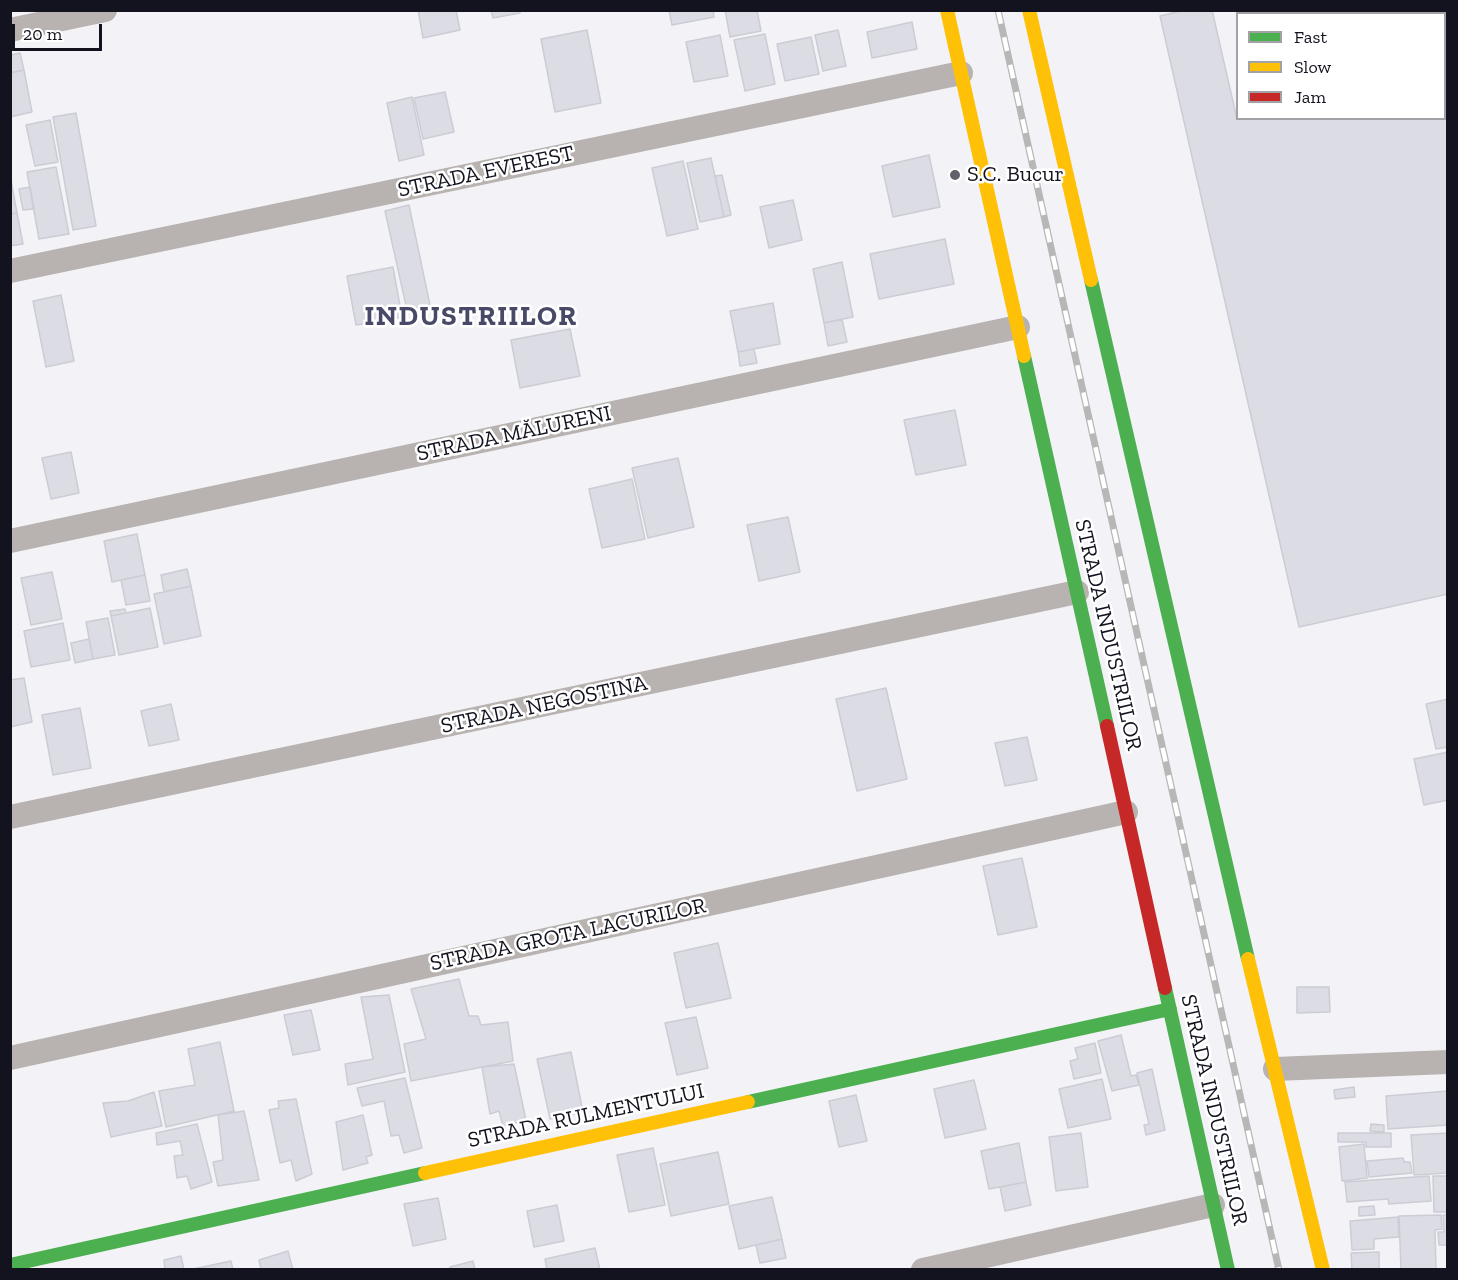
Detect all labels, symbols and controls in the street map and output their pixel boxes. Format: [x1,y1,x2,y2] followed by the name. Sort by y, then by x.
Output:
[15,12,105,50] scale bar
[1236,12,1446,120] legend
[23,23,62,45] text: 20 m
[1294,26,1327,48] text: Fast
[1294,56,1331,78] text: Slow
[1294,86,1326,108] text: Jam
[396,140,576,204] street label: STRADA EVEREST
[967,162,1064,188] place label: S.C. Bucur
[948,168,962,182] marker: S.C. Bucur
[364,300,578,334] district label: INDUSTRIILOR
[414,400,614,468] street label: STRADA MĂLURENI
[1069,517,1147,753] street label: STRADA INDUSTRIILOR
[438,670,650,740] street label: STRADA NEGOSTINA
[428,893,708,977] street label: STRADA GROTA LACURILOR
[1175,992,1253,1228] street label: STRADA INDUSTRIILOR
[465,1078,707,1154] street label: STRADA RULMENTULUI

